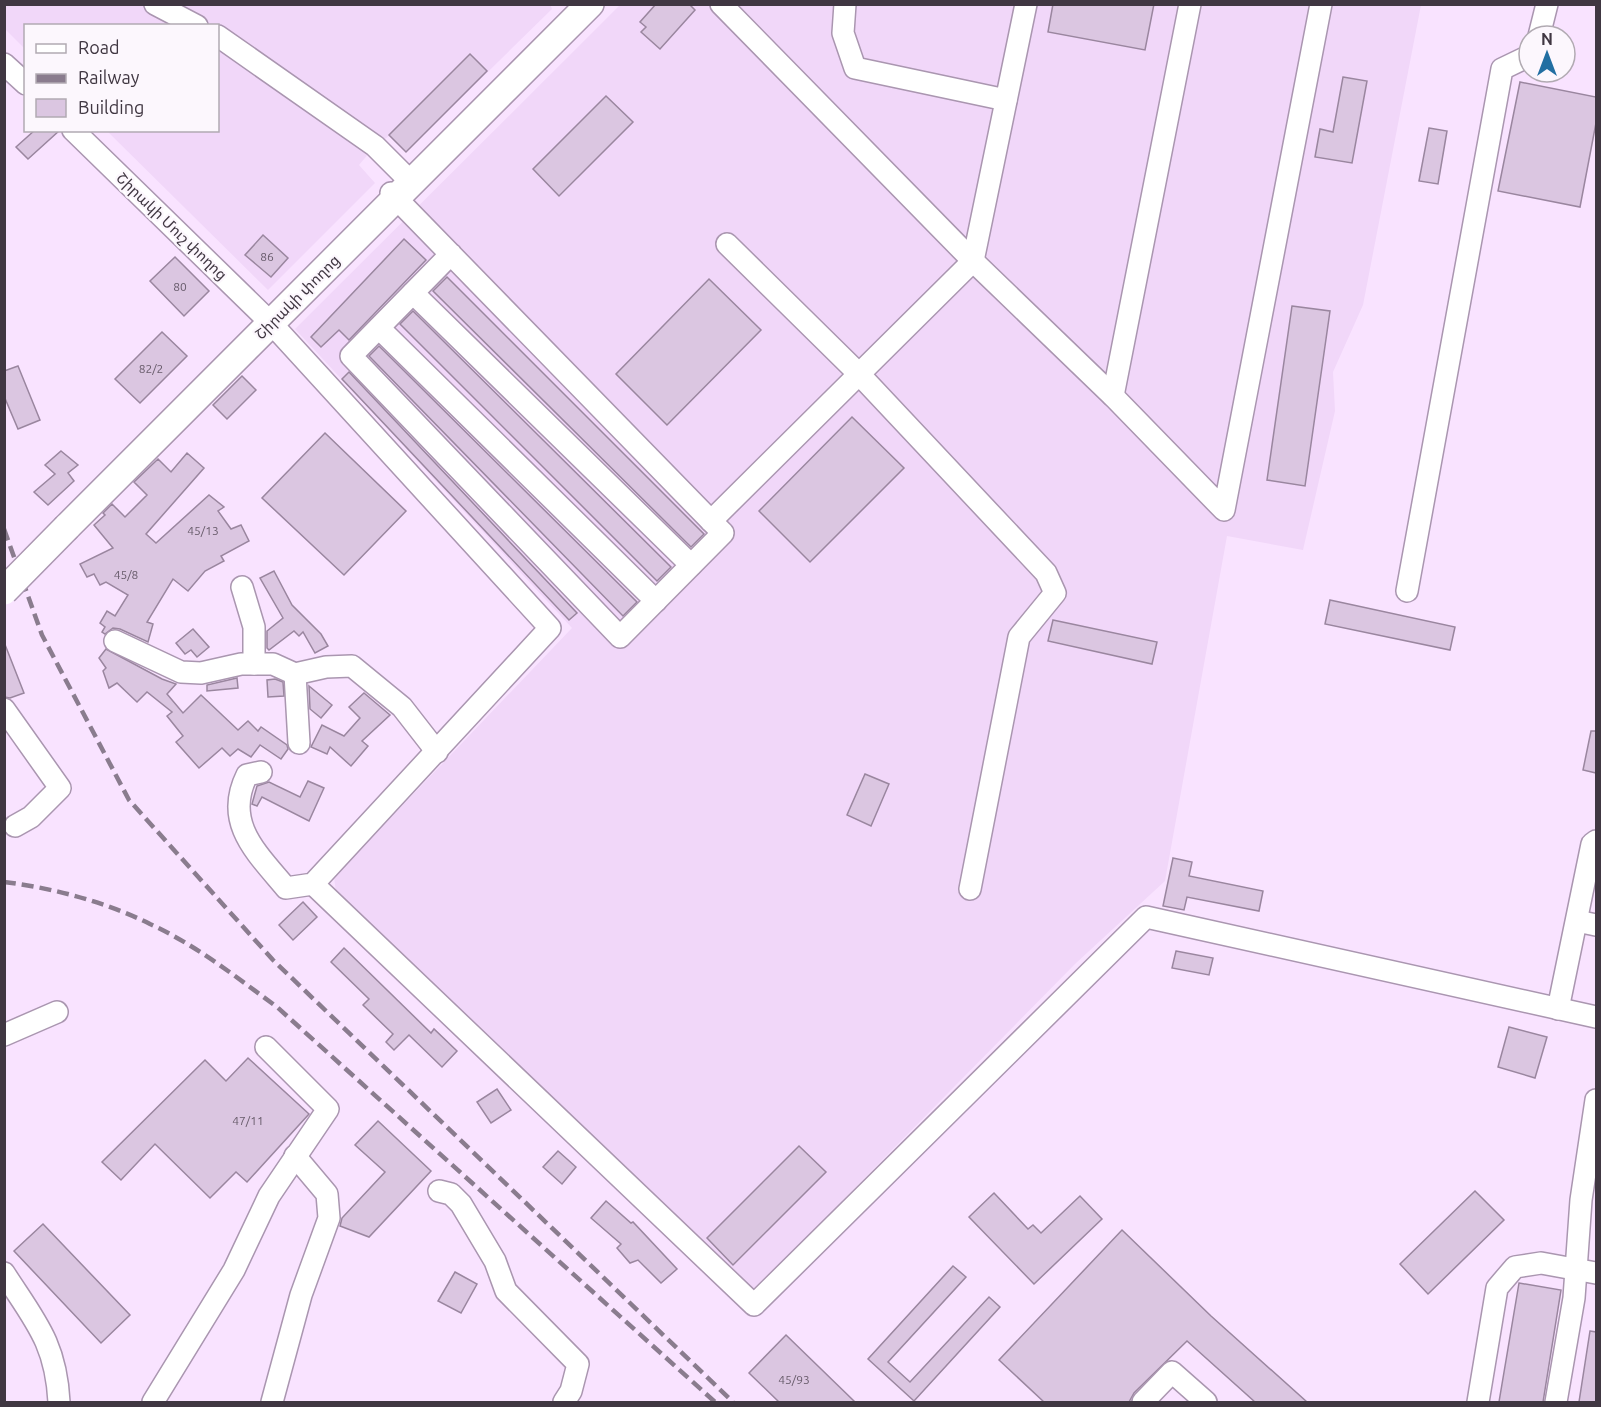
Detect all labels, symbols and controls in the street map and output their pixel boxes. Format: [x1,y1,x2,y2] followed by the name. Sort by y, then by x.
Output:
[24,24,219,132] legend
[1517,24,1577,84] north arrow
[1541,30,1553,48] text: N
[78,37,120,57] text: Road
[78,67,140,87] text: Railway
[78,97,144,117] text: Building
[113,169,231,284] street label: Շիրակի Մուշ փողոց
[260,250,274,263] house number: 86
[251,251,343,343] street label: Շիրակի փողոց
[173,280,187,293] house number: 80
[139,362,163,375] house number: 82/2
[187,524,219,537] house number: 45/13
[114,568,139,581] house number: 45/8
[232,1114,264,1127] house number: 47/11
[778,1373,810,1386] house number: 45/93

